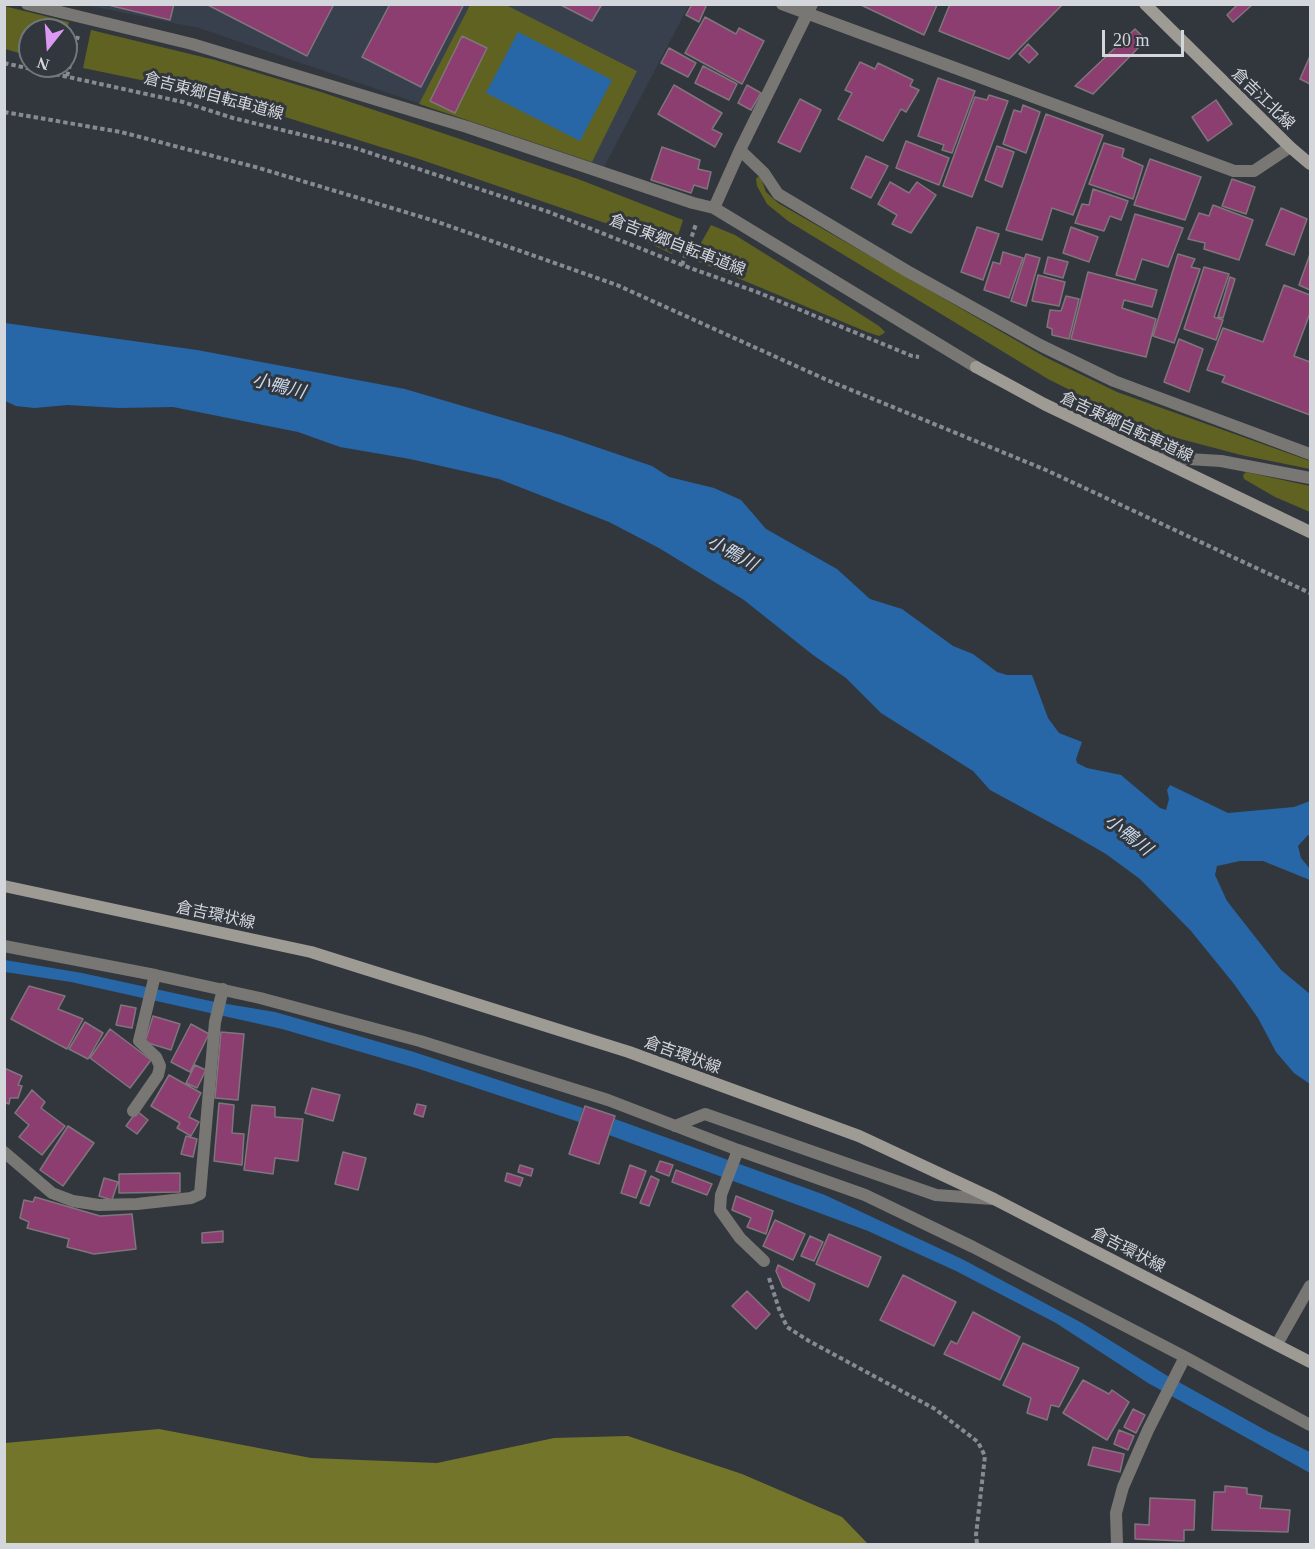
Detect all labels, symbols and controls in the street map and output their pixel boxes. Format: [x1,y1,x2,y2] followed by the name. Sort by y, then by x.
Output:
[18,18,78,78] north arrow
[1105,18,1188,56] scale bar
[1113,30,1150,50] text: 20 m
[35,54,51,74] text: N
[1229,63,1299,133] street label: 倉吉江北線
[142,67,286,123] street label: 倉吉東郷自転車道線
[607,209,749,279] street label: 倉吉東郷自転車道線
[250,368,308,402] water label: 小鴨川
[1058,387,1196,465] street label: 倉吉東郷自転車道線
[704,529,762,575] water label: 小鴨川
[1101,809,1157,859] water label: 小鴨川
[175,896,257,932] street label: 倉吉環状線
[642,1031,724,1077] street label: 倉吉環状線
[1089,1222,1169,1276] street label: 倉吉環状線

